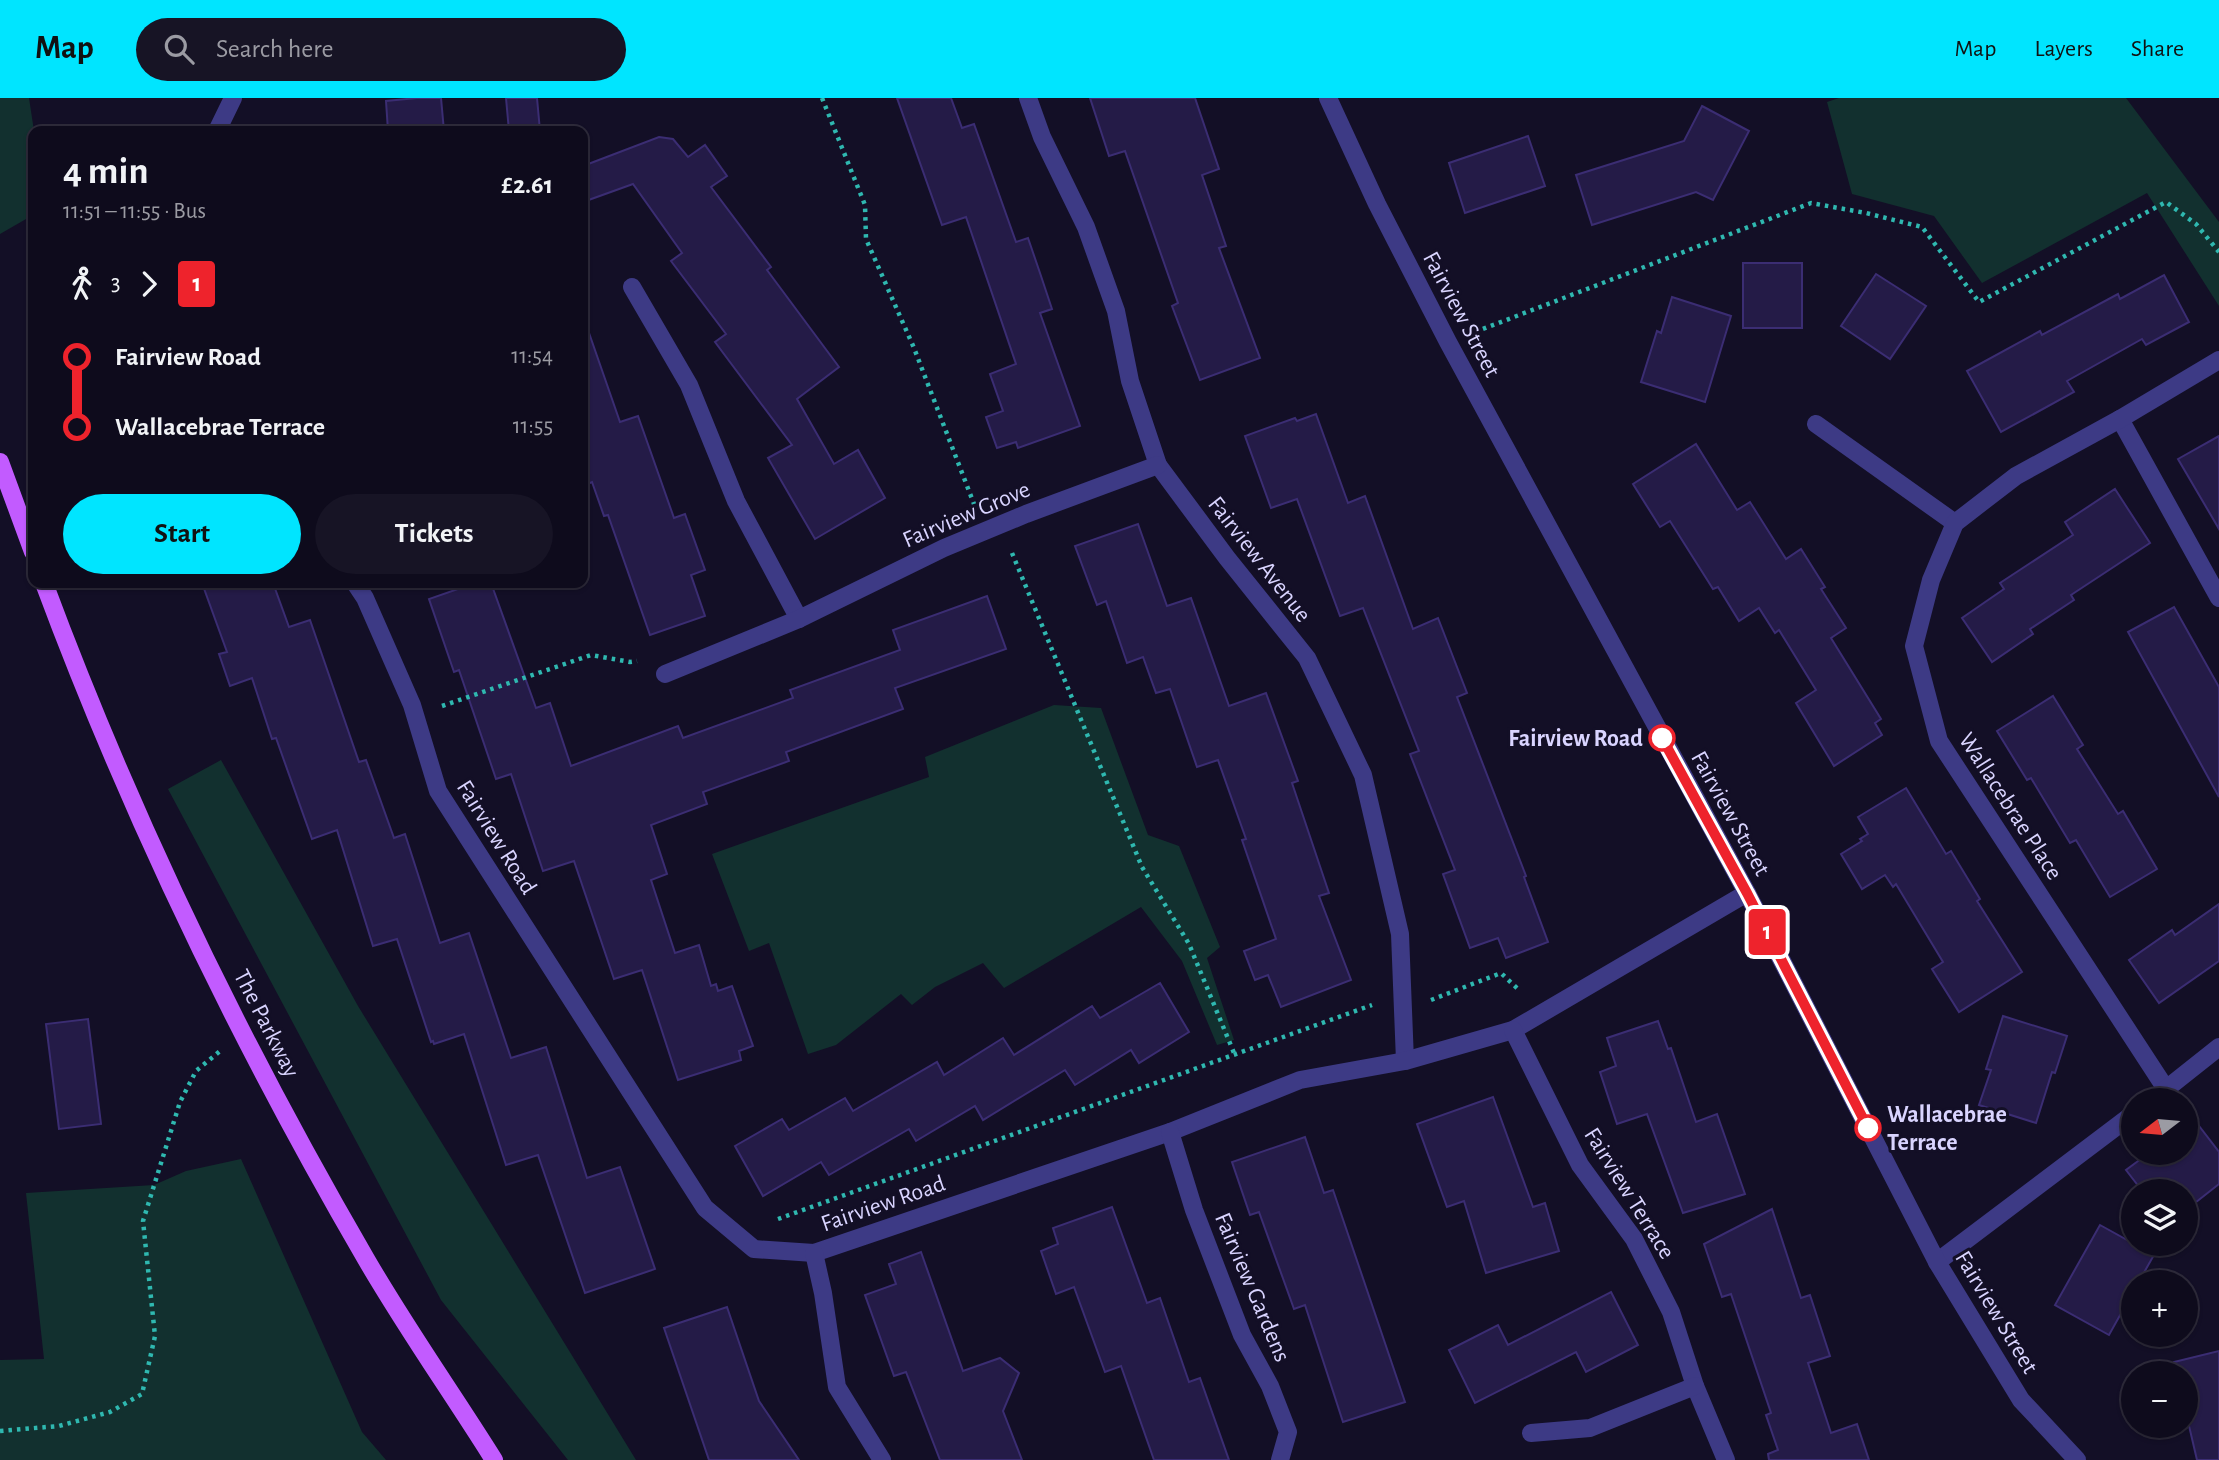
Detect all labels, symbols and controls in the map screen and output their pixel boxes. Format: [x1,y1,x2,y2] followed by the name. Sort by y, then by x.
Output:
[136,18,626,81] search box
[160,30,198,68] icon: search
[35,32,94,65] text: Map
[216,36,334,62] text: Search here
[1954,37,1996,61] text: Map
[2034,37,2093,61] text: Layers
[2131,37,2184,61] text: Share
[63,153,149,191] text: 4 min
[501,172,553,198] text: £2.61
[63,200,206,223] text: 11:51 – 11:55 · Bus
[1418,248,1504,381] street label: Fairview Street
[63,265,101,303] icon: walk
[130,265,168,303] icon: forward
[111,272,120,295] text: 3
[192,272,201,296] text: 1
[115,344,261,370] text: Fairview Road
[511,345,553,368] text: 11:54
[115,414,325,440] text: Wallacebrae Terrace
[513,415,553,438] text: 11:55
[899,477,1034,552] street label: Fairview Grove
[1203,492,1315,627] street label: Fairview Avenue
[63,494,301,574] button: Start
[315,494,553,574] button: Tickets
[1649,725,1675,751] marker: Fairview Road
[1508,727,1643,751] place label: Fairview Road
[1954,729,2066,884] street label: Wallacebrae Place
[1686,747,1774,880] street label: Fairview Street
[452,776,541,899] street label: Fairview Road
[1744,909,1790,955] line badge: 1
[1763,920,1771,944] text: 1
[229,966,303,1081] street label: The Parkway
[2121,1088,2198,1166] north arrow
[2121,1088,2198,1438] map controls
[1887,1103,2007,1155] place label: Wallacebrae Terrace
[1855,1115,1881,1141] marker: Wallacebrae Terrace
[1579,1124,1679,1263] street label: Fairview Terrace
[818,1172,948,1236] street label: Fairview Road
[2121,1179,2198,1256] button: layers
[1210,1209,1294,1365] street label: Fairview Gardens
[1950,1247,2042,1378] street label: Fairview Street
[2121,1270,2198,1347] button: +
[2121,1361,2198,1438] button: −

